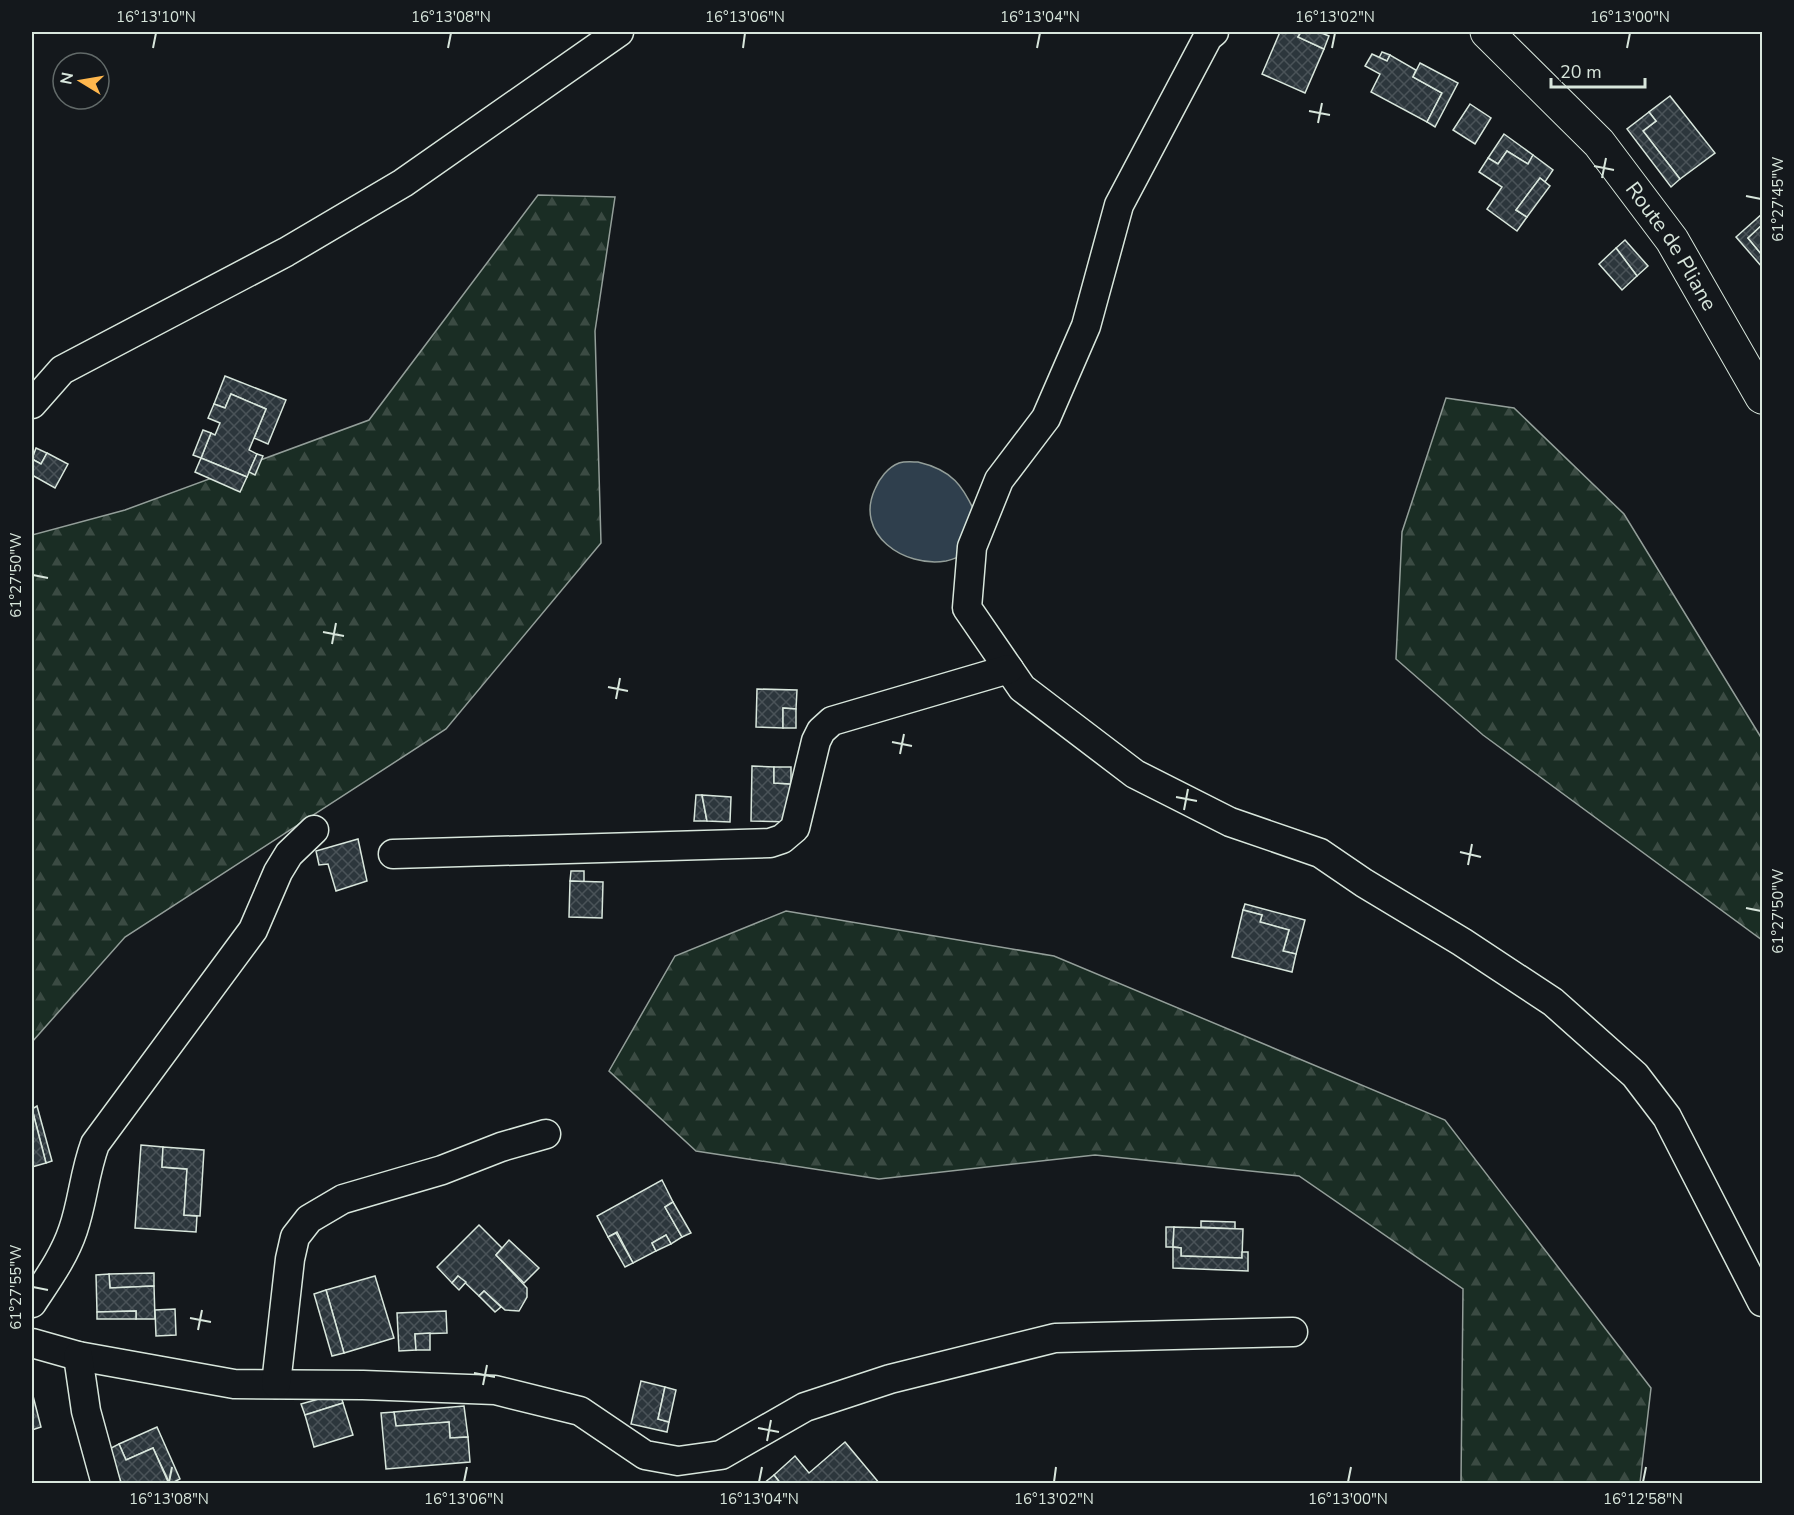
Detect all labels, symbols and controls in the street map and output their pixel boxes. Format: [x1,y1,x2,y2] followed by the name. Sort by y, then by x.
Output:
[116,7,196,27] text: 16°13'10"N
[411,7,491,27] text: 16°13'08"N
[705,7,785,27] text: 16°13'06"N
[1000,7,1080,27] text: 16°13'04"N
[1295,7,1375,27] text: 16°13'02"N
[1590,7,1670,27] text: 16°13'00"N
[51,51,111,111] north arrow
[1551,51,1646,89] scale bar
[1560,60,1602,84] text: 20 m
[55,70,79,86] text: N
[1768,156,1788,242] text: 61°27'45"W
[1619,176,1724,316] street label: Route de Pliane
[6,532,26,618] text: 61°27'50"W
[1768,868,1788,954] text: 61°27'50"W
[6,1244,26,1330] text: 61°27'55"W
[129,1489,209,1509] text: 16°13'08"N
[424,1489,504,1509] text: 16°13'06"N
[719,1489,799,1509] text: 16°13'04"N
[1014,1489,1094,1509] text: 16°13'02"N
[1308,1489,1388,1509] text: 16°13'00"N
[1603,1489,1683,1509] text: 16°12'58"N

